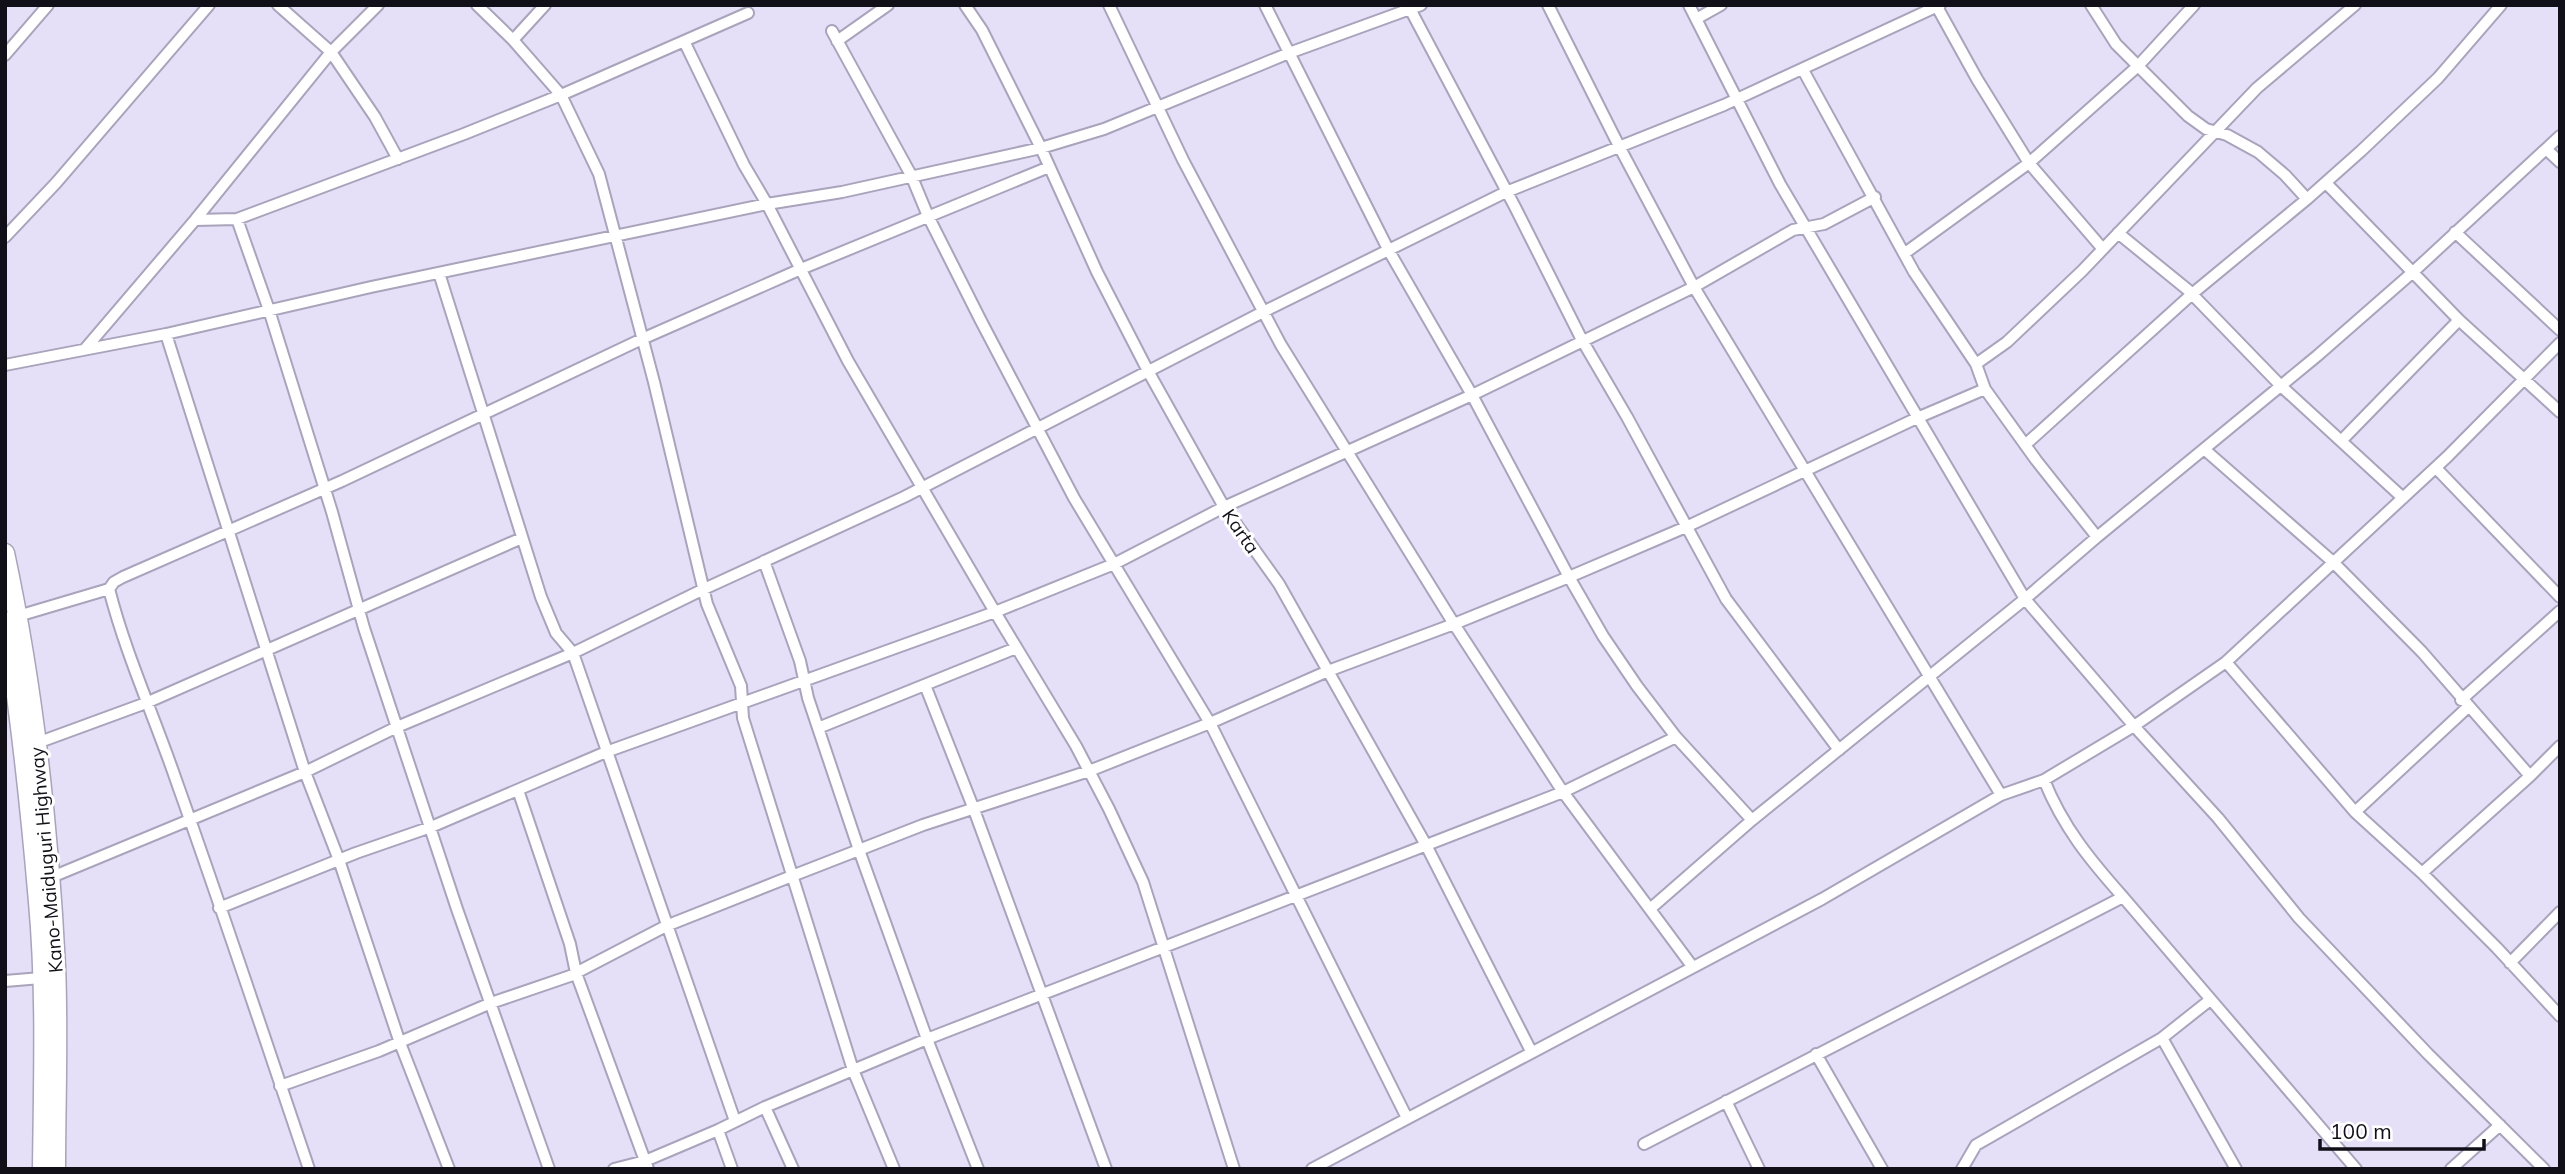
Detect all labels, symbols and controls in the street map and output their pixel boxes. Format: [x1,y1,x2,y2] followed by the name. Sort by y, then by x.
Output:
[1217,504,1265,558] street label: Karta
[24,746,68,974] street label: Kano-Maiduguri Highway
[2320,1108,2484,1152] scale bar
[2330,1118,2392,1144] text: 100 m

